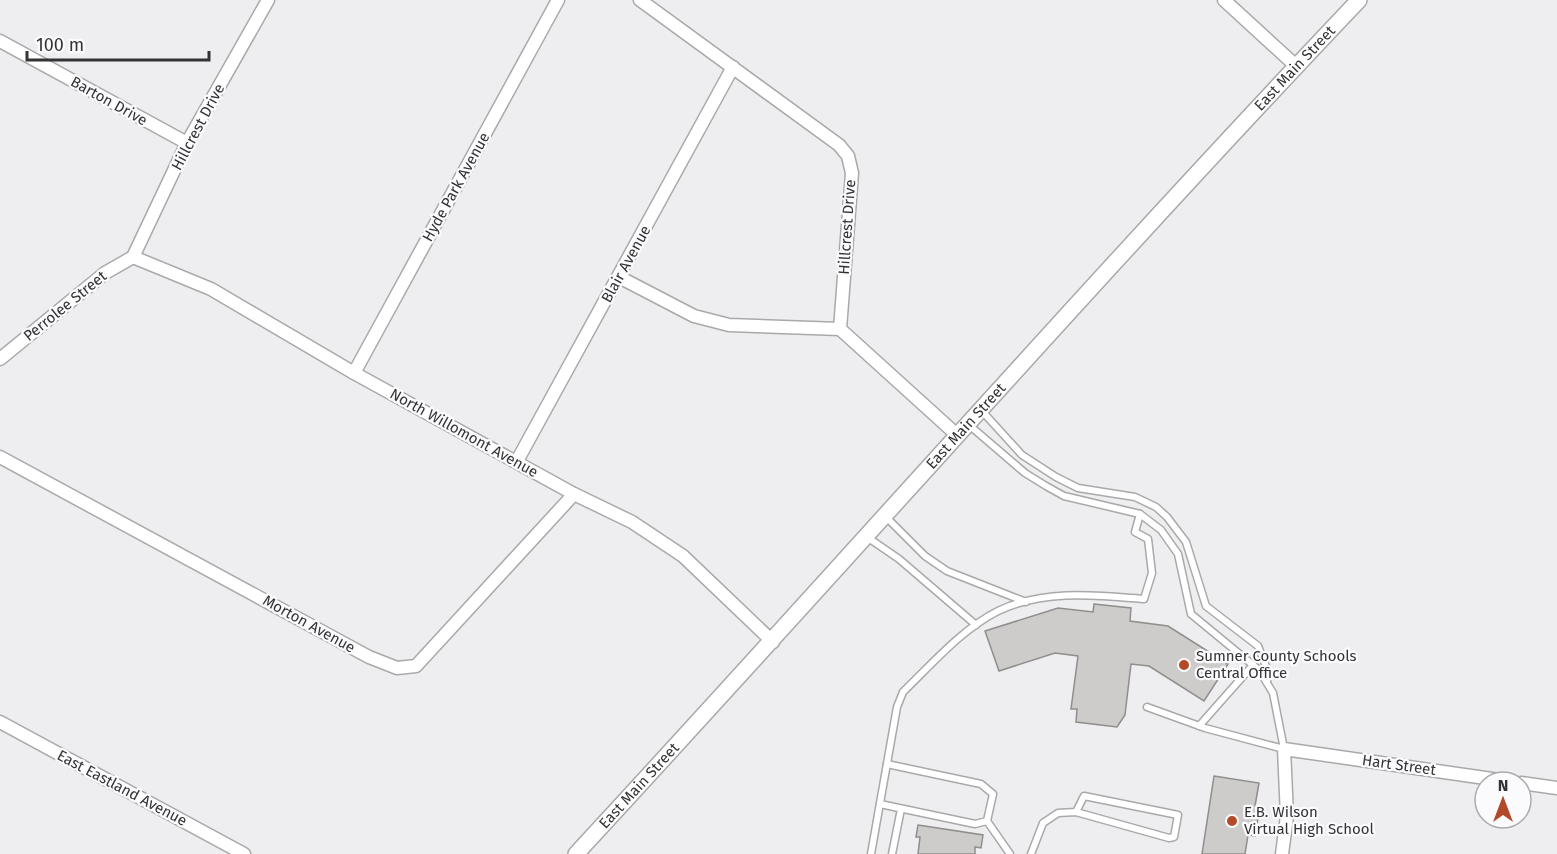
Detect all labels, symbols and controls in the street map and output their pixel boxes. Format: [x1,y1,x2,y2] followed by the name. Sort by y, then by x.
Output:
[1251,21,1339,114] street label: East Main Street
[27,24,208,62] scale bar
[36,34,84,56] text: 100 m
[67,73,151,129] street label: Barton Drive
[168,81,228,173] street label: Hillcrest Drive
[419,129,493,245] street label: Hyde Park Avenue
[835,179,859,275] street label: Hillcrest Drive
[597,222,655,306] street label: Blair Avenue
[20,267,111,345] street label: Perrolee Street
[922,379,1010,473] street label: East Main Street
[387,385,541,481] street label: North Willomont Avenue
[260,591,358,657] street label: Morton Avenue
[1196,647,1357,682] place label: Sumner County Schools Central Office
[1177,658,1191,672] marker: Sumner County Schools Central Office
[595,739,683,832] street label: East Main Street
[54,746,190,830] street label: East Eastland Avenue
[1361,751,1438,779] street label: Hart Street
[1473,770,1533,830] north arrow
[1498,776,1508,795] text: N
[1244,803,1375,838] place label: E.B. Wilson Virtual High School
[1225,814,1239,828] marker: E.B. Wilson Virtual High School

